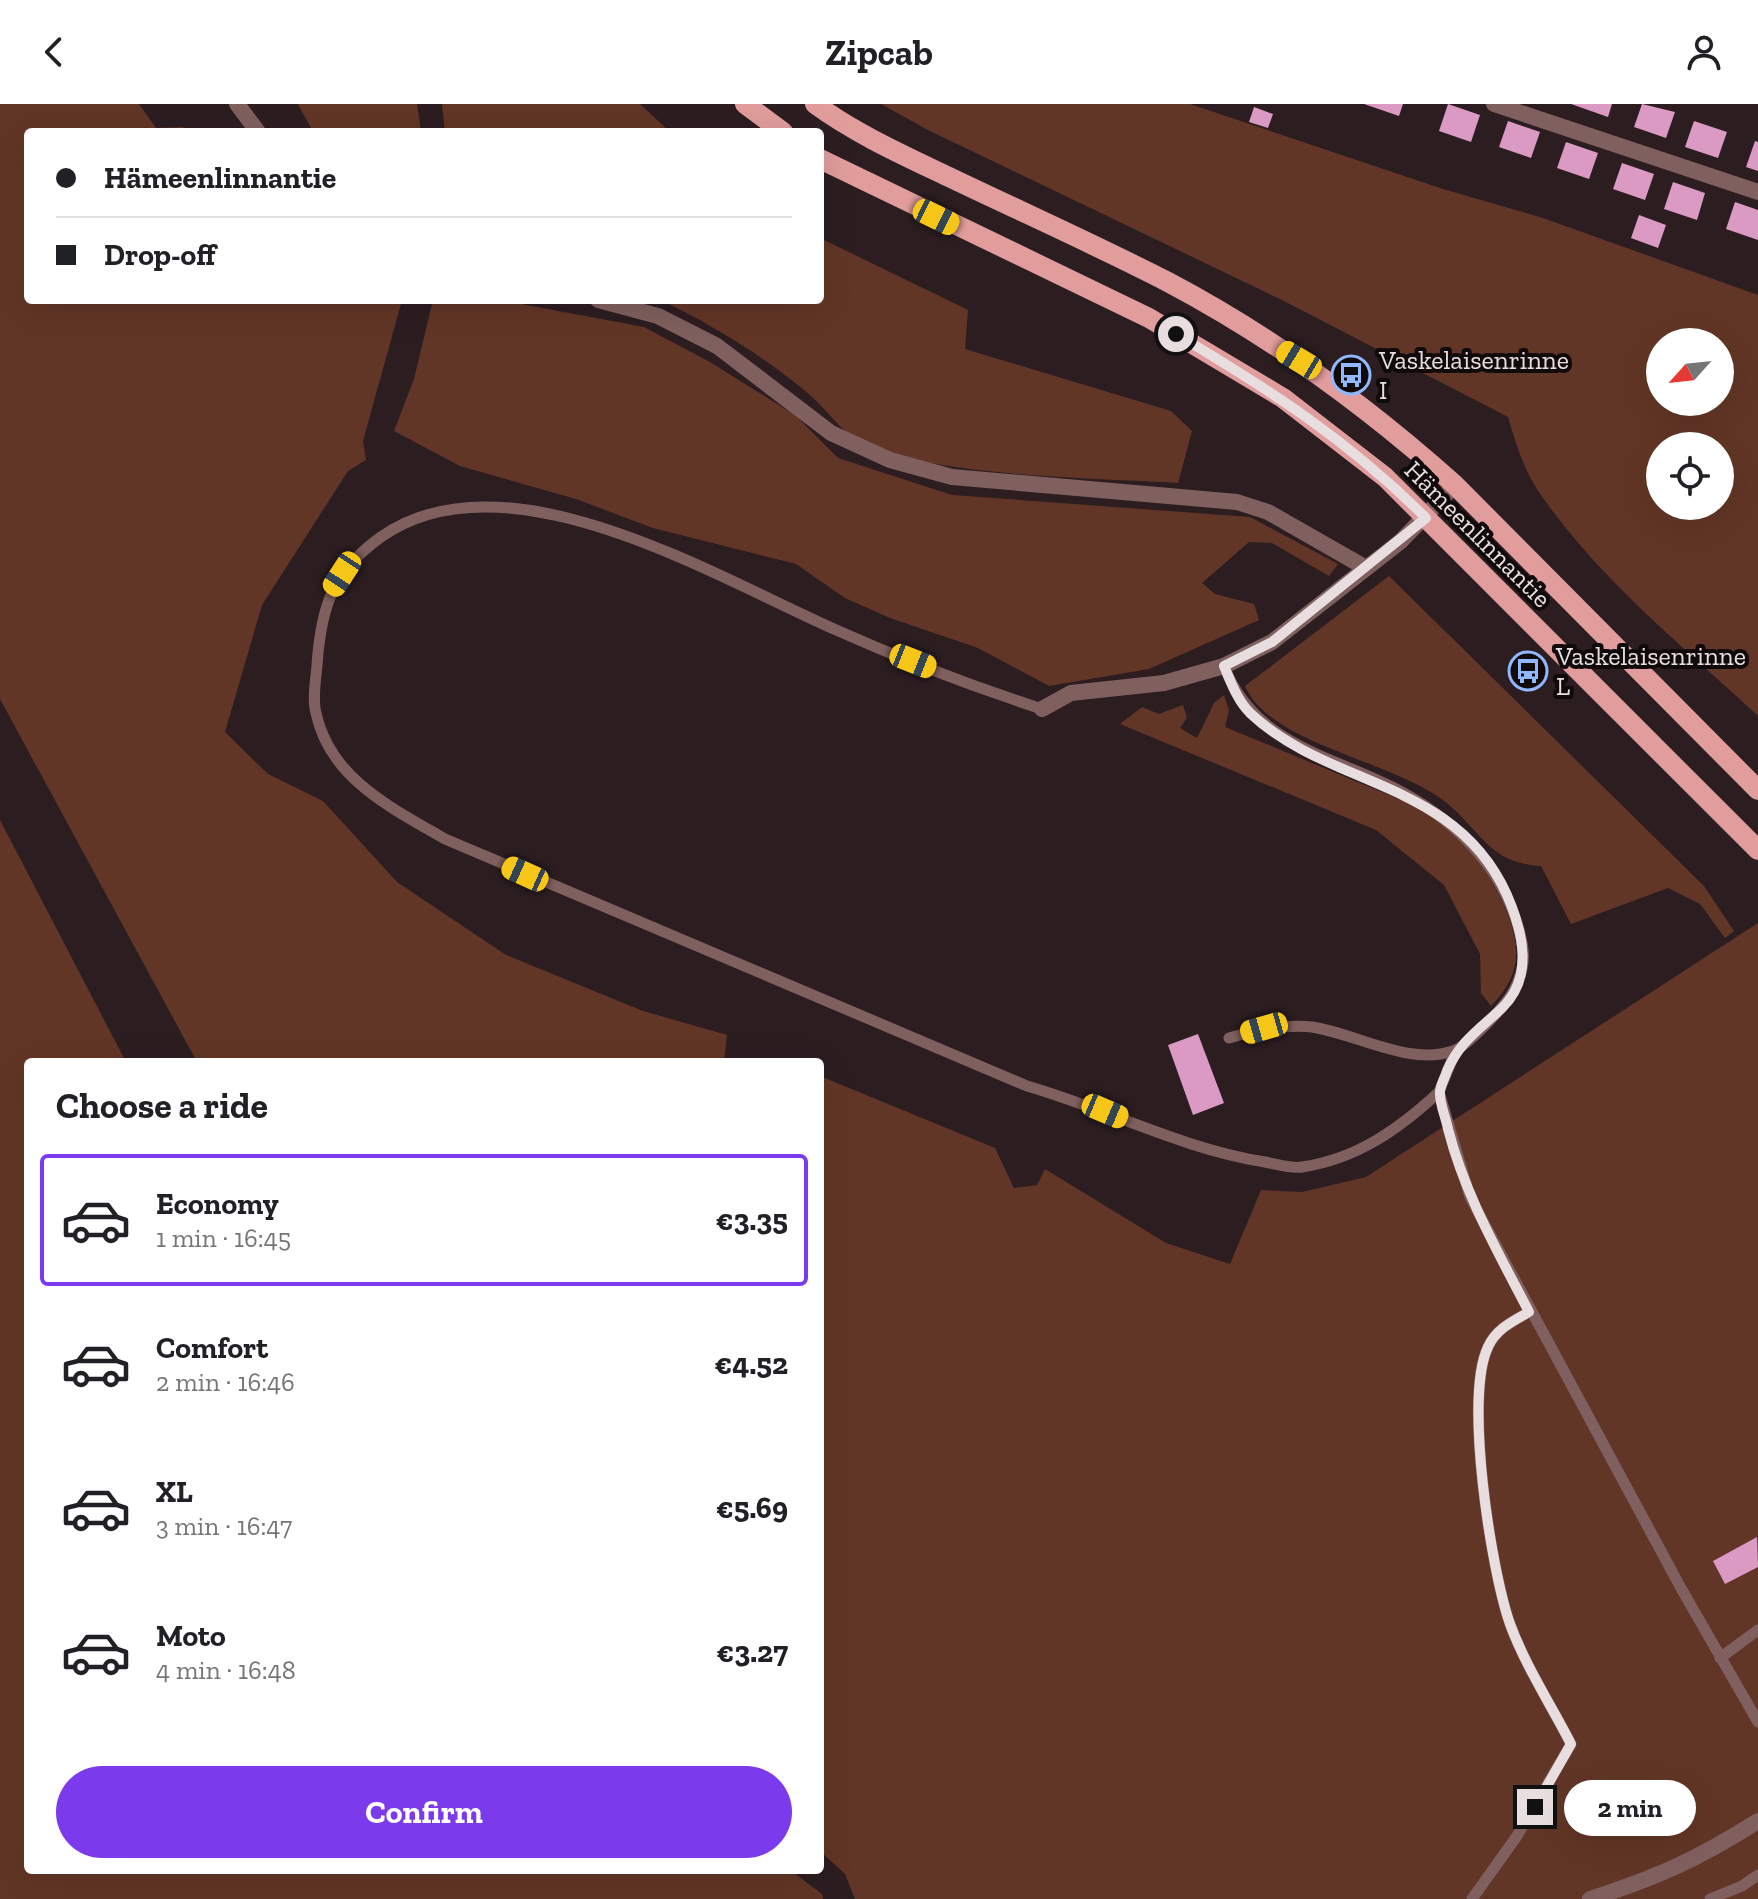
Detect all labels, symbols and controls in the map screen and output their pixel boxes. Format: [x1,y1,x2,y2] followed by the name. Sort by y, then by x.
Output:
[32,30,76,74] icon: back
[1682,30,1726,74] icon: person
[825,31,933,74] text: Zipcab
[104,160,336,196] text: Hämeenlinnantie
[909,196,963,238] car
[104,237,216,273] text: Drop-off
[1158,316,1194,352] route start
[1646,328,1734,416] north arrow
[1646,328,1734,520] map controls
[1272,337,1326,383] car
[1378,344,1569,406] place label: Vaskelaisenrinne I
[1330,354,1372,396] bus stop icon: Vaskelaisenrinne I
[1646,432,1734,520] button: locate
[1398,454,1558,614] street label: Hämeenlinnantie
[319,547,365,601] car
[1555,640,1746,702] place label: Vaskelaisenrinne L
[886,641,940,681] car
[1507,650,1549,692] bus stop icon: Vaskelaisenrinne L
[498,853,552,895] car
[1238,1010,1290,1046] car
[56,1084,268,1127] text: Choose a ride
[1078,1091,1132,1131] car
[60,1184,132,1256] icon: car
[156,1186,279,1222] text: Economy
[716,1202,788,1238] text: €3.35
[156,1222,291,1254] text: 1 min · 16:45
[60,1328,132,1400] icon: car
[156,1330,268,1366] text: Comfort
[715,1346,788,1382] text: €4.52
[156,1366,295,1398] text: 2 min · 16:46
[60,1472,132,1544] icon: car
[156,1474,193,1510] text: XL
[716,1490,788,1526] text: €5.69
[156,1510,292,1542] text: 3 min · 16:47
[60,1616,132,1688] icon: car
[156,1618,226,1654] text: Moto
[716,1634,788,1670] text: €3.27
[156,1654,296,1686] text: 4 min · 16:48
[56,1766,792,1858] button: Confirm
[1563,1779,1695,1835] callout: 2 min
[1517,1789,1553,1825] route end
[1598,1792,1662,1824] text: 2 min

